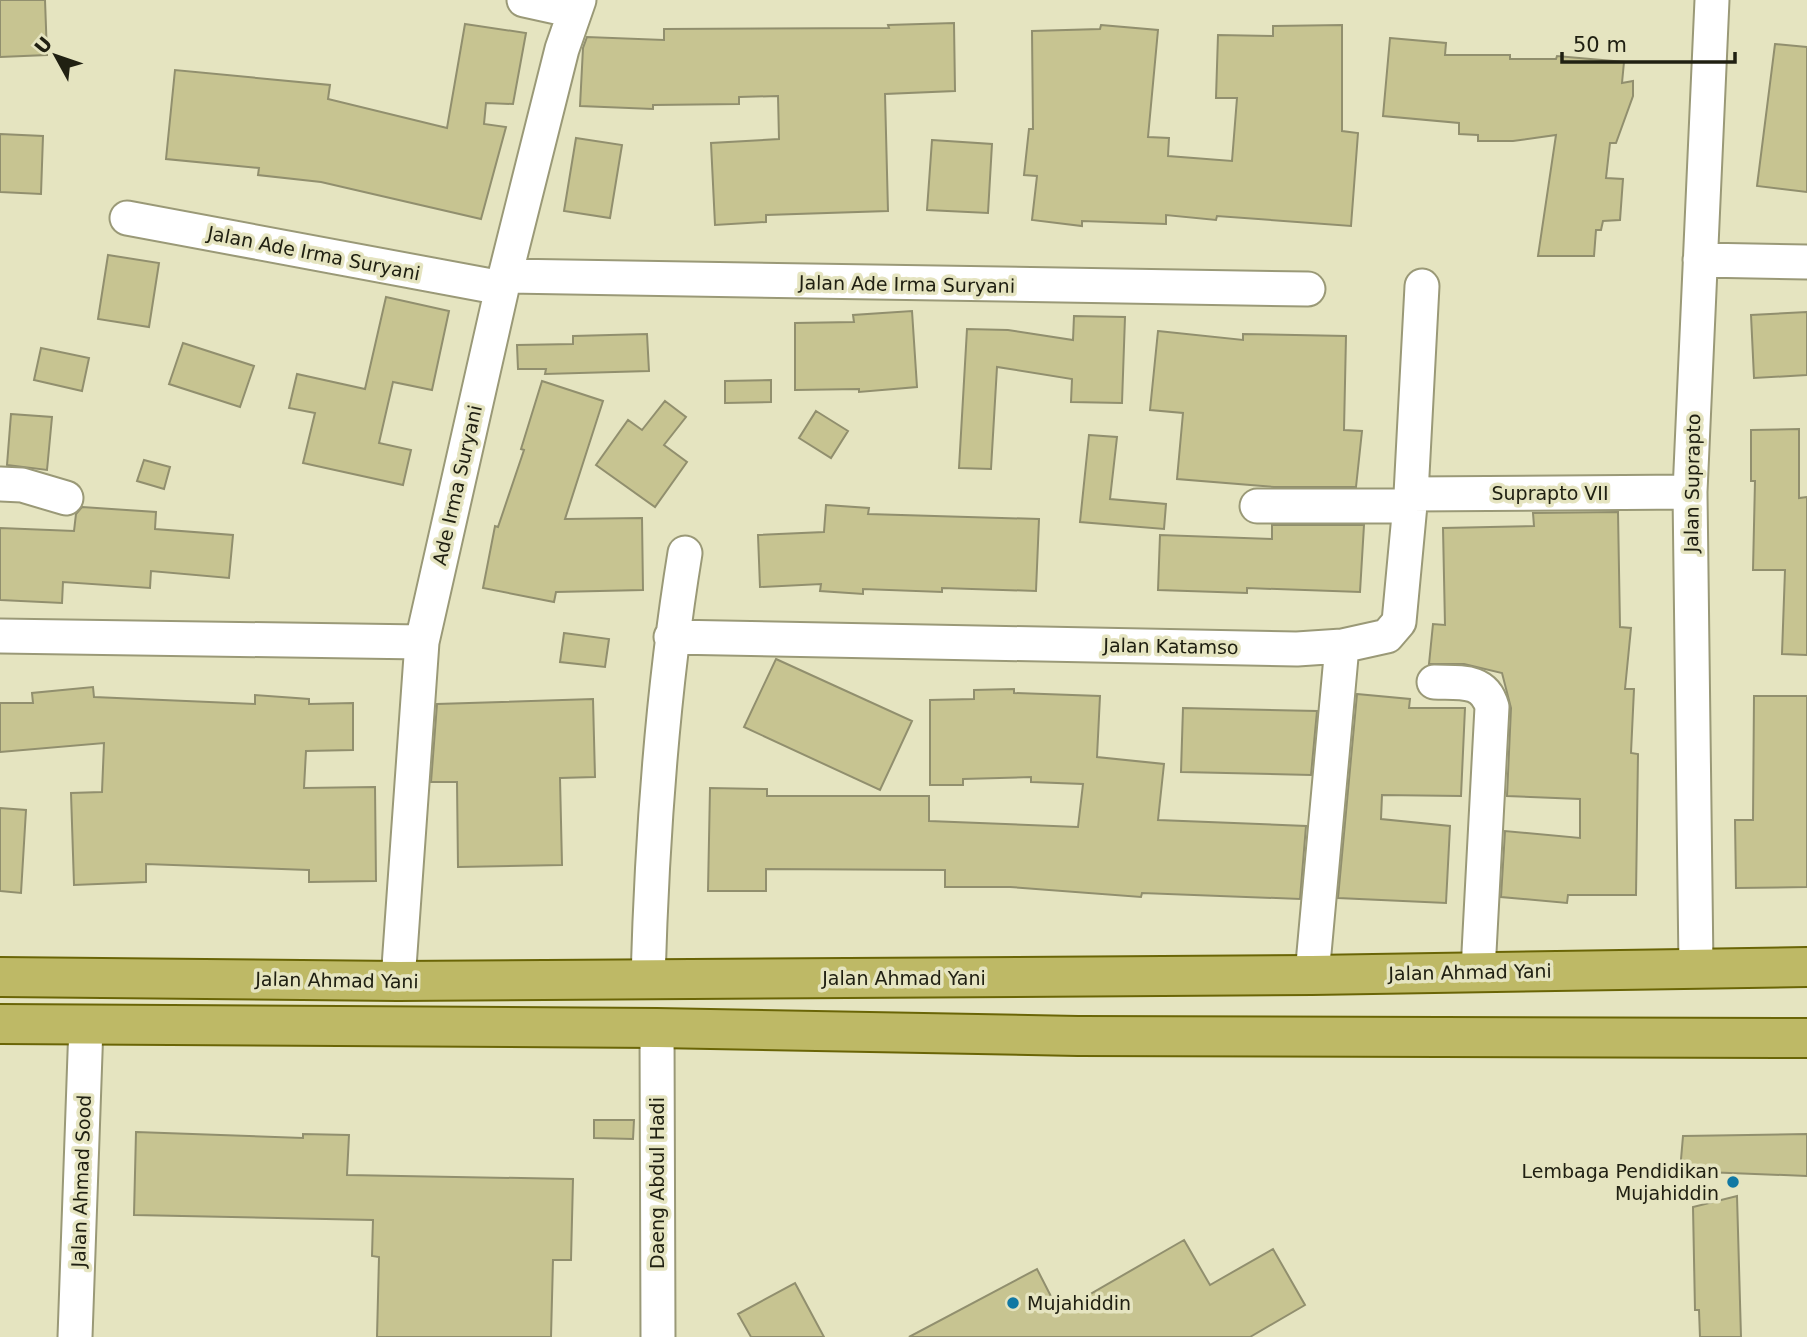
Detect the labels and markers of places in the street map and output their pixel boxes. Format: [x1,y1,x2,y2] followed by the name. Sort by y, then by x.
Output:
[1522,1160,1719,1204] place label: Lembaga Pendidikan Mujahiddin
[1725,1174,1741,1190] marker: Lembaga Pendidikan Mujahiddin
[1027,1292,1131,1314] place label: Mujahiddin
[1005,1295,1021,1311] marker: Mujahiddin

